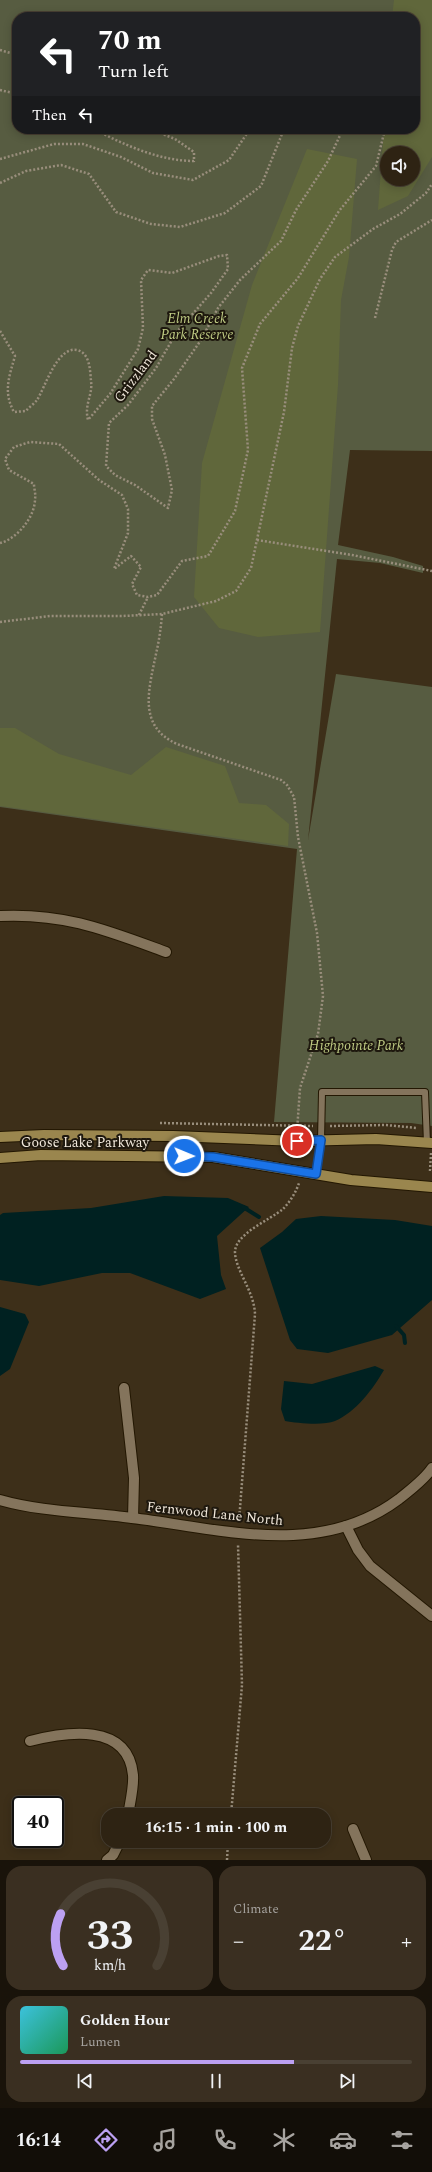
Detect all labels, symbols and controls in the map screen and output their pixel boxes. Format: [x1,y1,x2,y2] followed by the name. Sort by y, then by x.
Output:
[98,19,162,62] text: 70 m
[32,28,84,80] icon: left
[98,58,169,85] text: Turn left
[32,104,67,127] text: Then
[75,104,97,126] icon: left
[380,146,420,186] map controls
[380,146,420,186] button: sound
[161,308,233,345] park label: Elm Creek Park Reserve
[109,345,162,407] street label: Grizzland
[309,1035,404,1056] park label: Highpointe Park
[280,1124,314,1158] pin
[286,1130,308,1152] icon: arrive
[21,1132,151,1153] street label: Goose Lake Parkway
[163,1135,205,1177] position arrow
[146,1496,284,1531] street label: Fernwood Lane North
[12,1796,64,1848] speed limit sign: 40
[145,1816,287,1839] text: 16:15 · 1 min · 100 m
[233,1899,279,1919] text: Climate
[86,1905,133,1968] text: 33
[298,1918,347,1964] text: 22°
[233,1925,244,1958] text: −
[401,1925,412,1958] text: +
[93,1955,126,1977] text: km/h
[80,2009,170,2032] text: Golden Hour
[80,2032,121,2052] text: Lumen
[74,2070,96,2092] icon: previous
[205,2070,227,2092] icon: pause
[336,2070,358,2092] icon: next
[92,2126,120,2154] icon: directions
[151,2126,179,2154] icon: music
[211,2126,239,2154] icon: phone
[270,2126,298,2154] icon: climate
[329,2126,357,2154] icon: car
[388,2126,416,2154] icon: filters
[16,2127,61,2154] text: 16:14

